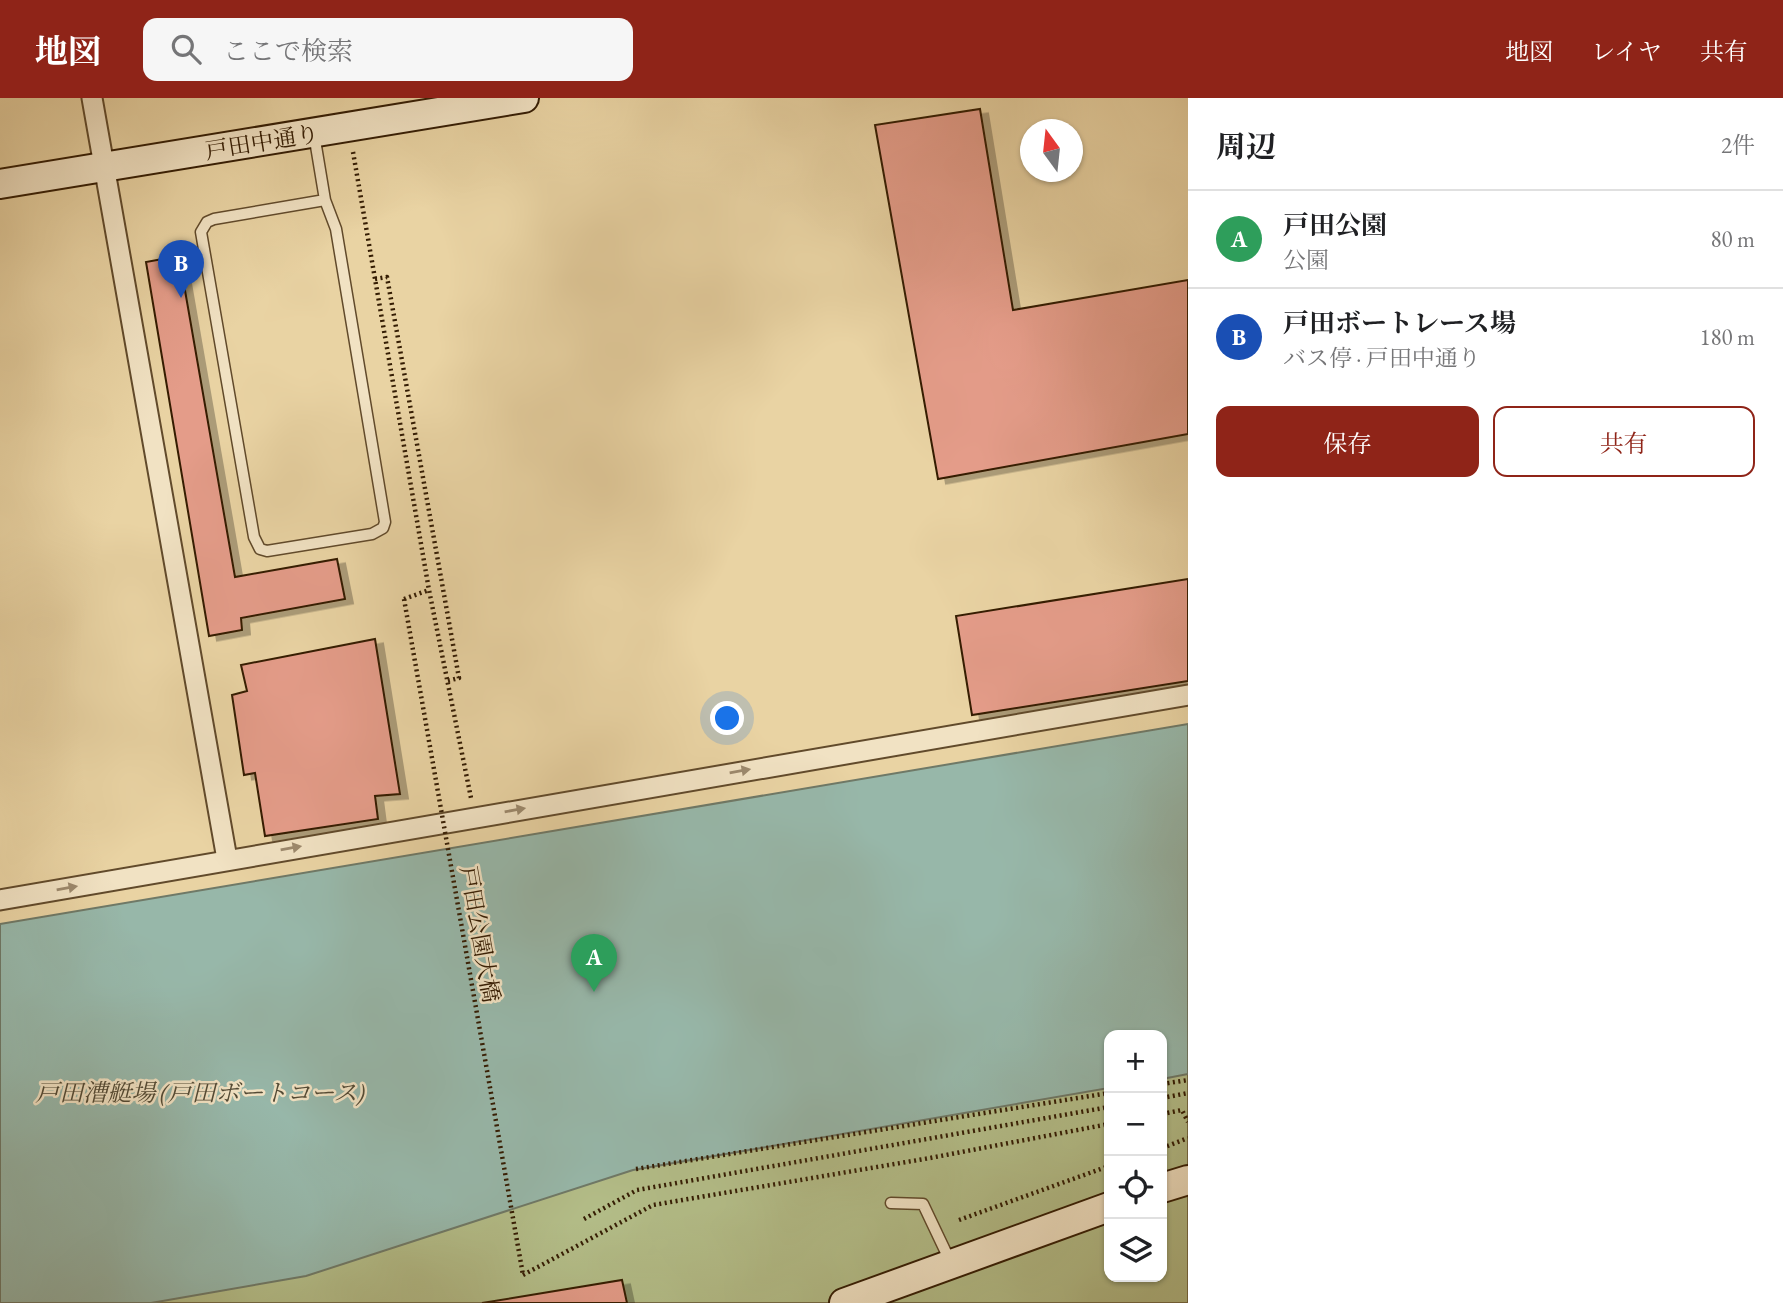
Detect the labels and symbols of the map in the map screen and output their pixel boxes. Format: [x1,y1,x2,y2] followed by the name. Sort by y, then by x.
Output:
[203,118,321,166] street label: 戸田中通り
[1020,119,1083,182] north arrow
[158,240,204,298] pin: B
[710,701,744,735] your location
[729,765,751,776] one-way arrow
[505,804,527,815] one-way arrow
[280,842,302,853] one-way arrow
[453,863,507,1005] street label: 戸田公園大橋
[56,882,78,893] one-way arrow
[571,934,617,992] pin: A
[35,1077,365,1108] water label: 戸田漕艇場 (戸田ボートコース)

